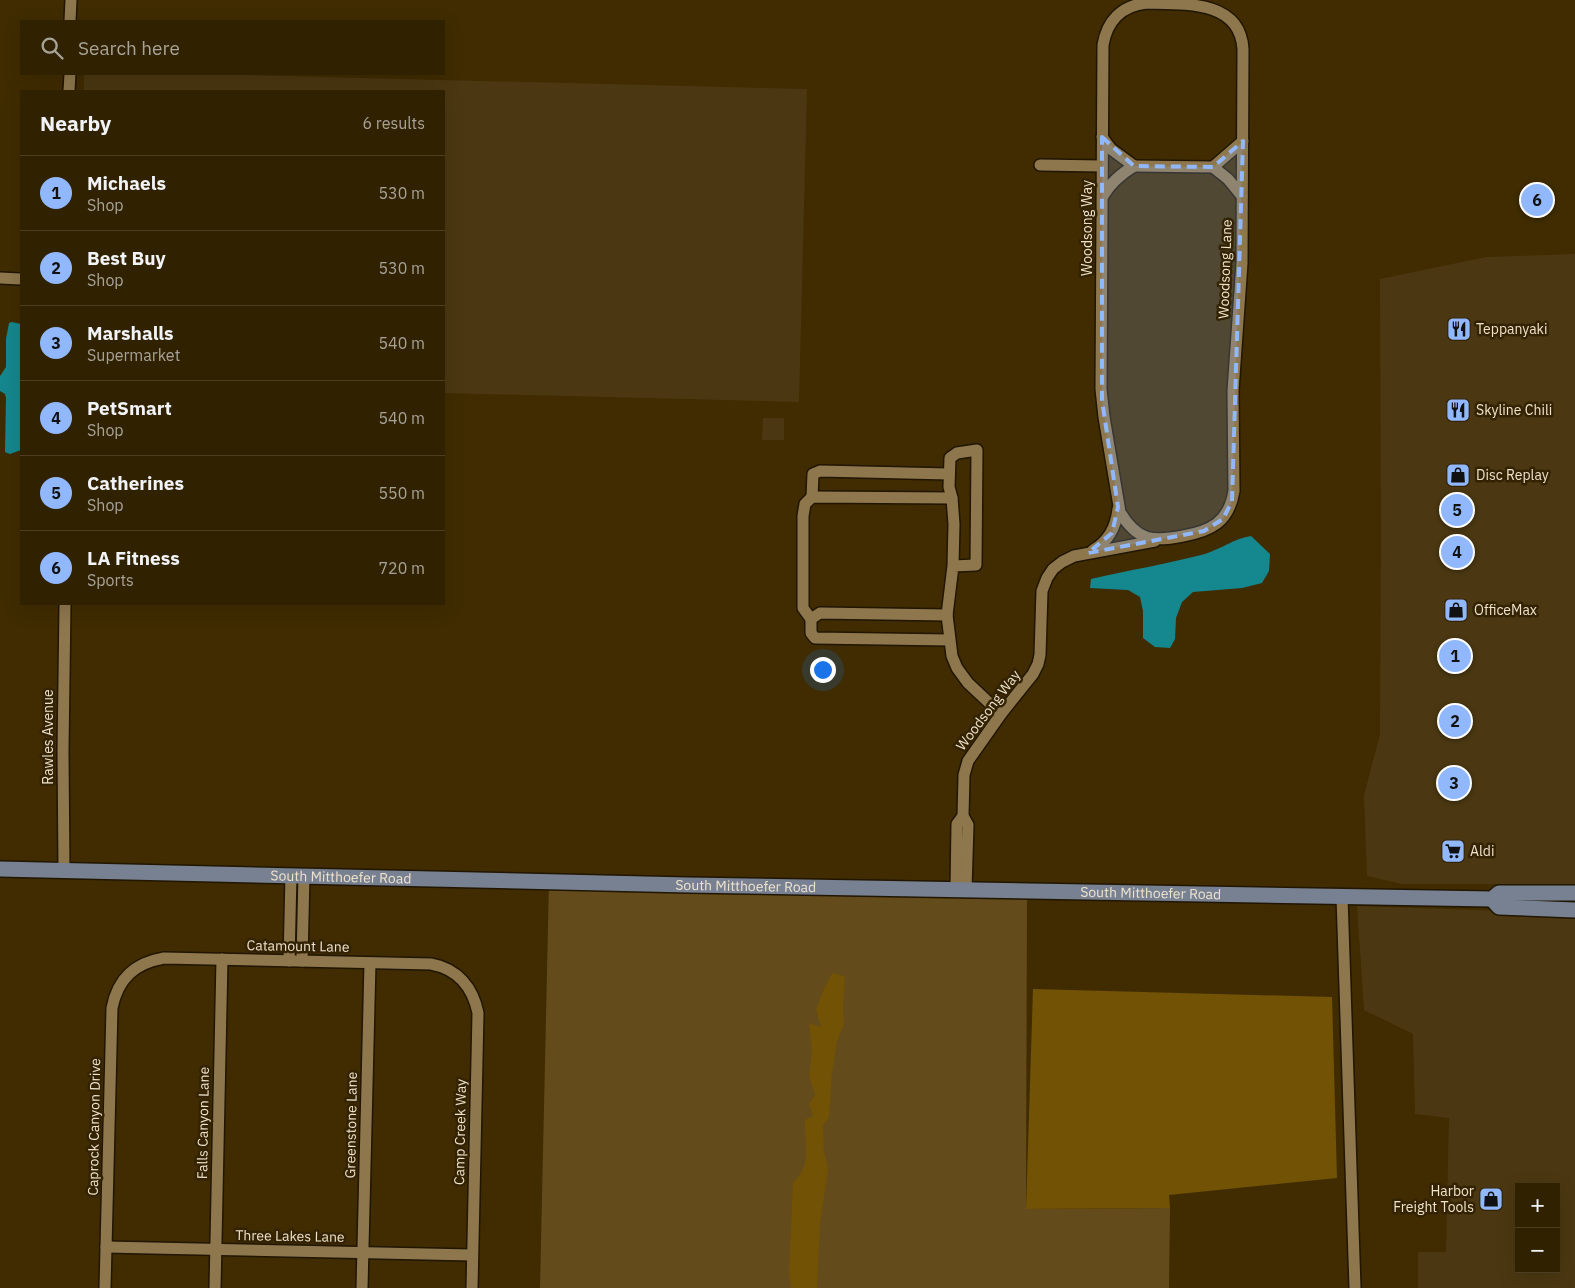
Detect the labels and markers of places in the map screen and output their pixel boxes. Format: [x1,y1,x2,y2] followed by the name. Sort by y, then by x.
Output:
[1521,181,1553,219] pin: 6
[1446,316,1472,342] restaurant icon: Teppanyaki
[1476,320,1547,338] place label: Teppanyaki
[1445,397,1471,423] restaurant icon: Skyline Chili
[1476,401,1552,419] place label: Skyline Chili
[1445,462,1471,488] shop icon: Disc Replay
[1476,466,1549,484] place label: Disc Replay
[1441,491,1473,529] pin: 5
[1441,533,1473,571] pin: 4
[1443,597,1469,623] shop icon: OfficeMax
[1474,601,1537,619] place label: OfficeMax
[1439,637,1471,675] pin: 1
[1439,702,1471,740] pin: 2
[1438,764,1470,802] pin: 3
[1440,838,1466,864] supermarket icon: Aldi
[1470,842,1494,860] place label: Aldi
[1393,1182,1474,1216] place label: Harbor Freight Tools
[1478,1186,1504,1212] shop icon: Harbor Freight Tools

